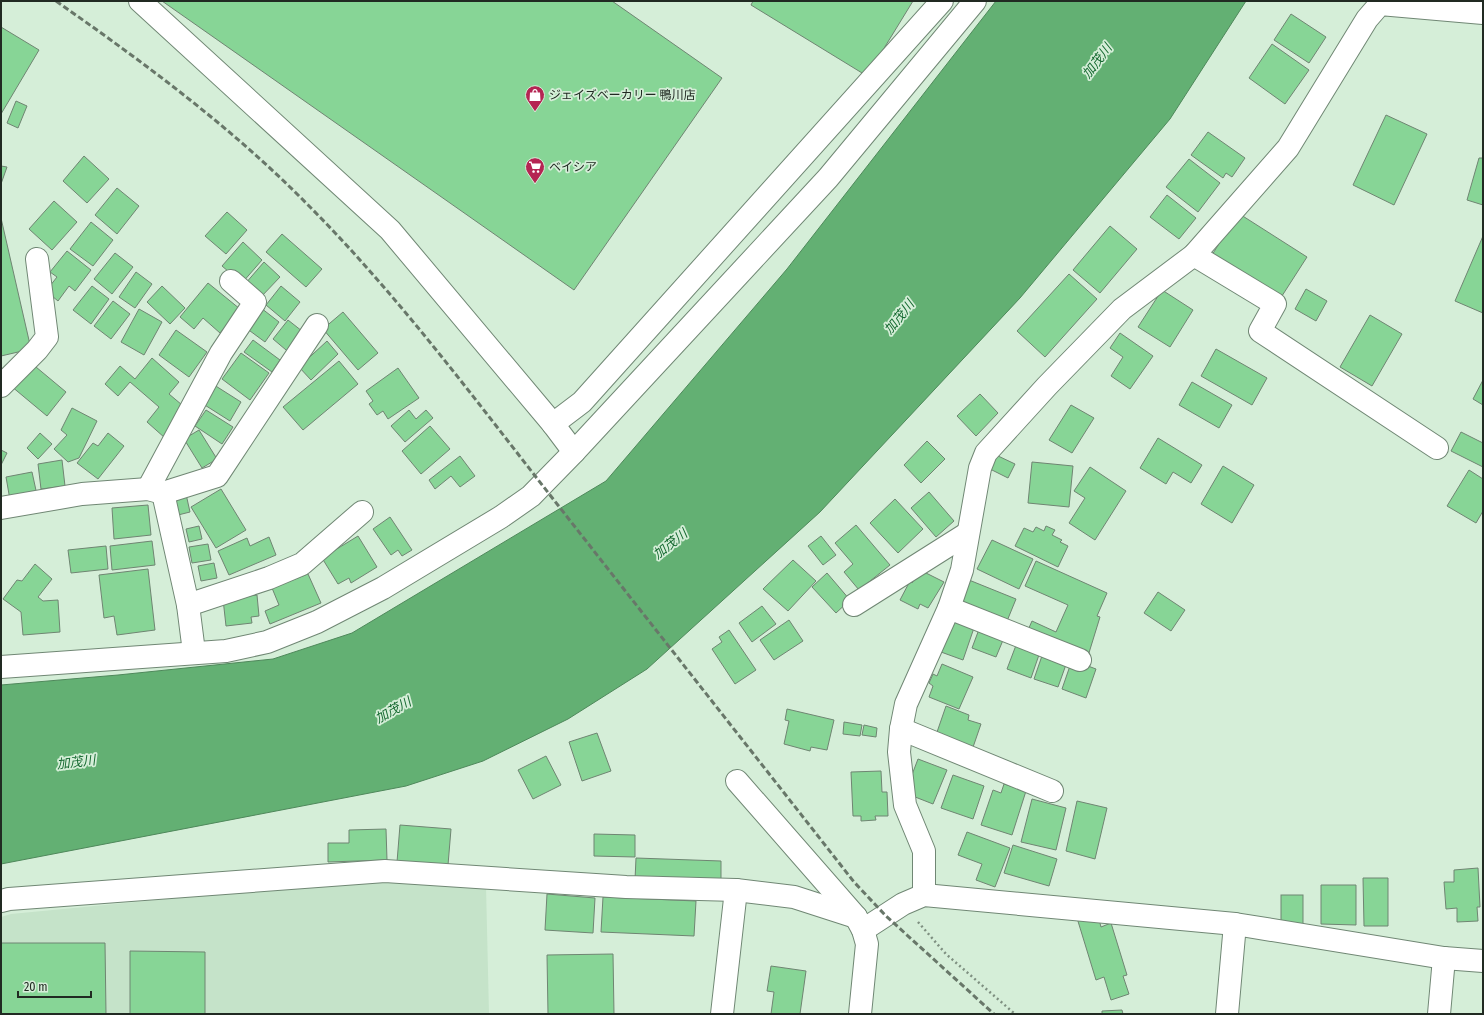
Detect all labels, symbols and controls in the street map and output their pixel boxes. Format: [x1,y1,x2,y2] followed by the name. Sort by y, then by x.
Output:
[1079,39,1116,81] water label: 加茂川
[524,84,546,112] shop icon: ジェイズベーカリー 鴨川店
[549,88,695,102] place label: ジェイズベーカリー 鴨川店
[524,156,546,184] supermarket icon: ベイシア
[549,160,597,174] place label: ベイシア
[881,296,918,337] water label: 加茂川
[650,525,692,562] water label: 加茂川
[372,693,415,726] water label: 加茂川
[56,752,98,772] water label: 加茂川
[18,973,91,999] scale bar
[24,980,48,994] text: 20 m

